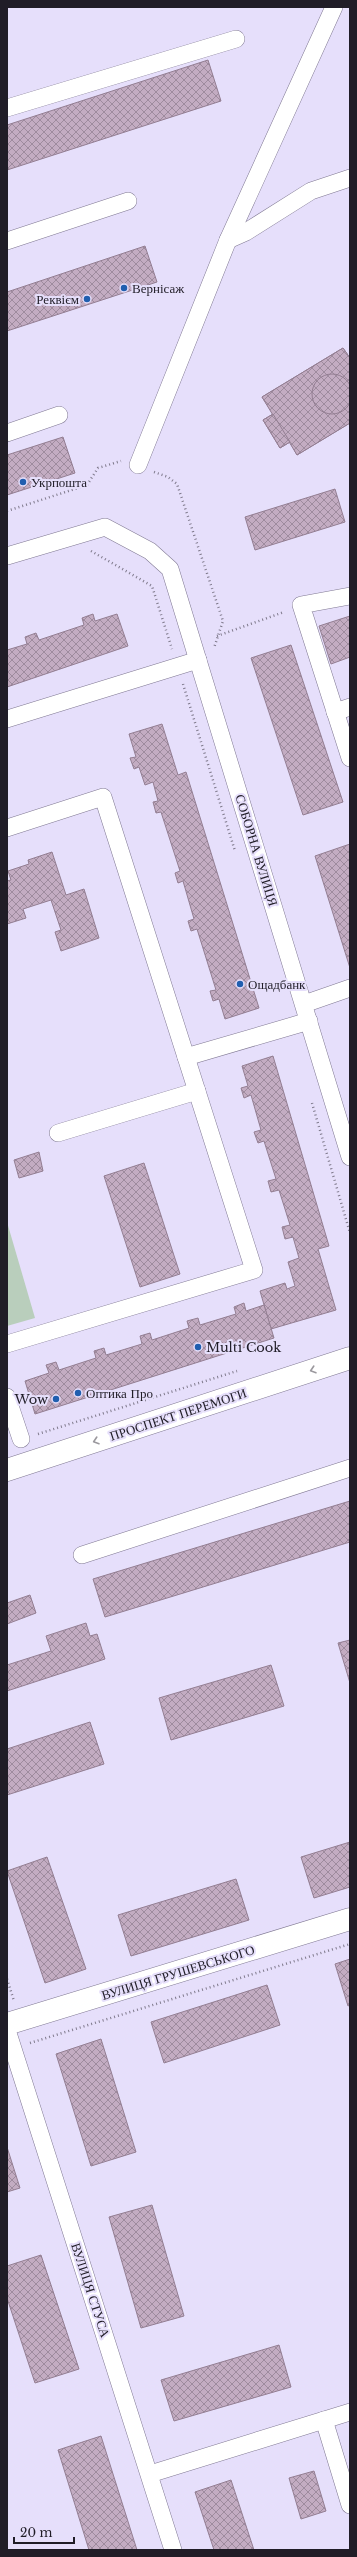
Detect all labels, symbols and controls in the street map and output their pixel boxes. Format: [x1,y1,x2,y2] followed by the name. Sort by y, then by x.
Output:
[132,280,185,297] place label: Вернісаж
[119,283,129,293] marker: Вернісаж
[36,291,79,308] place label: Реквієм
[82,294,92,304] marker: Реквієм
[31,474,87,491] place label: Укрпошта
[18,477,28,487] marker: Укрпошта
[231,792,282,908] street label: СОБОРНА ВУЛИЦЯ
[248,976,306,993] place label: Ощадбанк
[235,979,245,989] marker: Ощадбанк
[206,1339,281,1356] place label: Multi Cook
[193,1342,203,1352] marker: Multi Cook
[310,1365,317,1374] one-way arrow
[108,1384,249,1445] street label: ПРОСПЕКТ ПЕРЕМОГИ
[86,1385,153,1402] place label: Оптика Про
[73,1388,83,1398] marker: Оптика Про
[13,1391,48,1408] place label: Wow
[51,1394,61,1404] marker: Wow
[93,1436,100,1445] one-way arrow
[100,1941,257,2004] street label: ВУЛИЦЯ ГРУШЕВСЬКОГО
[67,2241,114,2340] street label: ВУЛИЦЯ СТУСА
[14,2519,74,2545] scale bar
[20,2525,52,2540] text: 20 m

